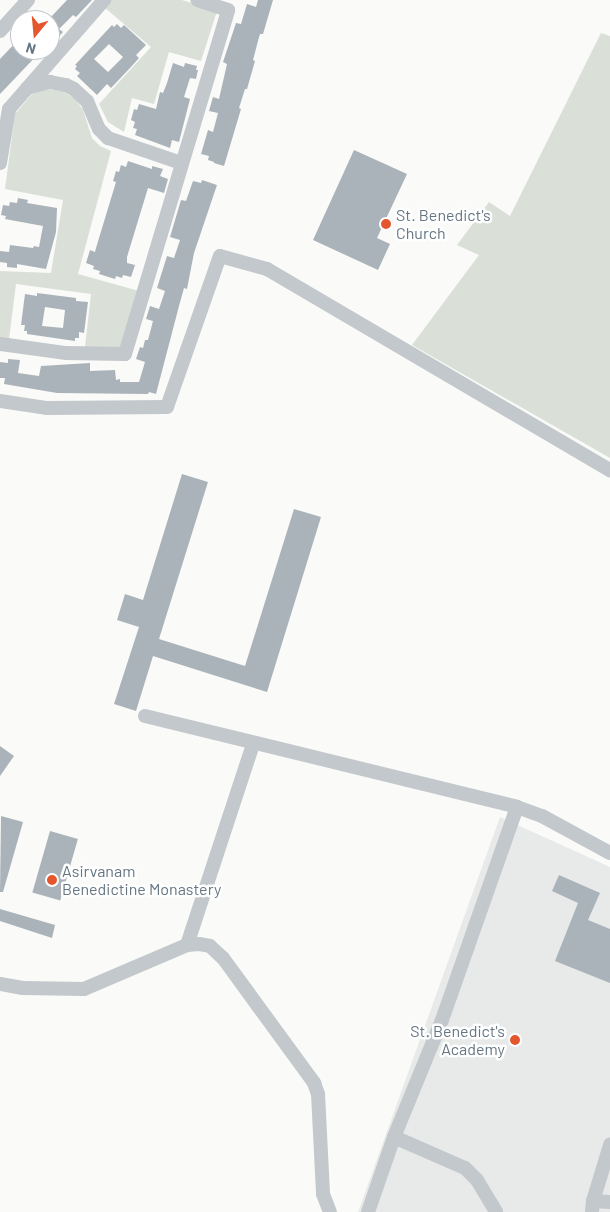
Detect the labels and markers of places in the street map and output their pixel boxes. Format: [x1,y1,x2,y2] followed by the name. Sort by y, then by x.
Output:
[396,205,491,243] place label: St. Benedict's Church
[380,218,392,230] marker: St. Benedict's Church
[62,861,221,899] place label: Asirvanam Benedictine Monastery
[46,874,58,886] marker: Asirvanam Benedictine Monastery
[410,1021,505,1059] place label: St. Benedict's Academy
[509,1034,521,1046] marker: St. Benedict's Academy

